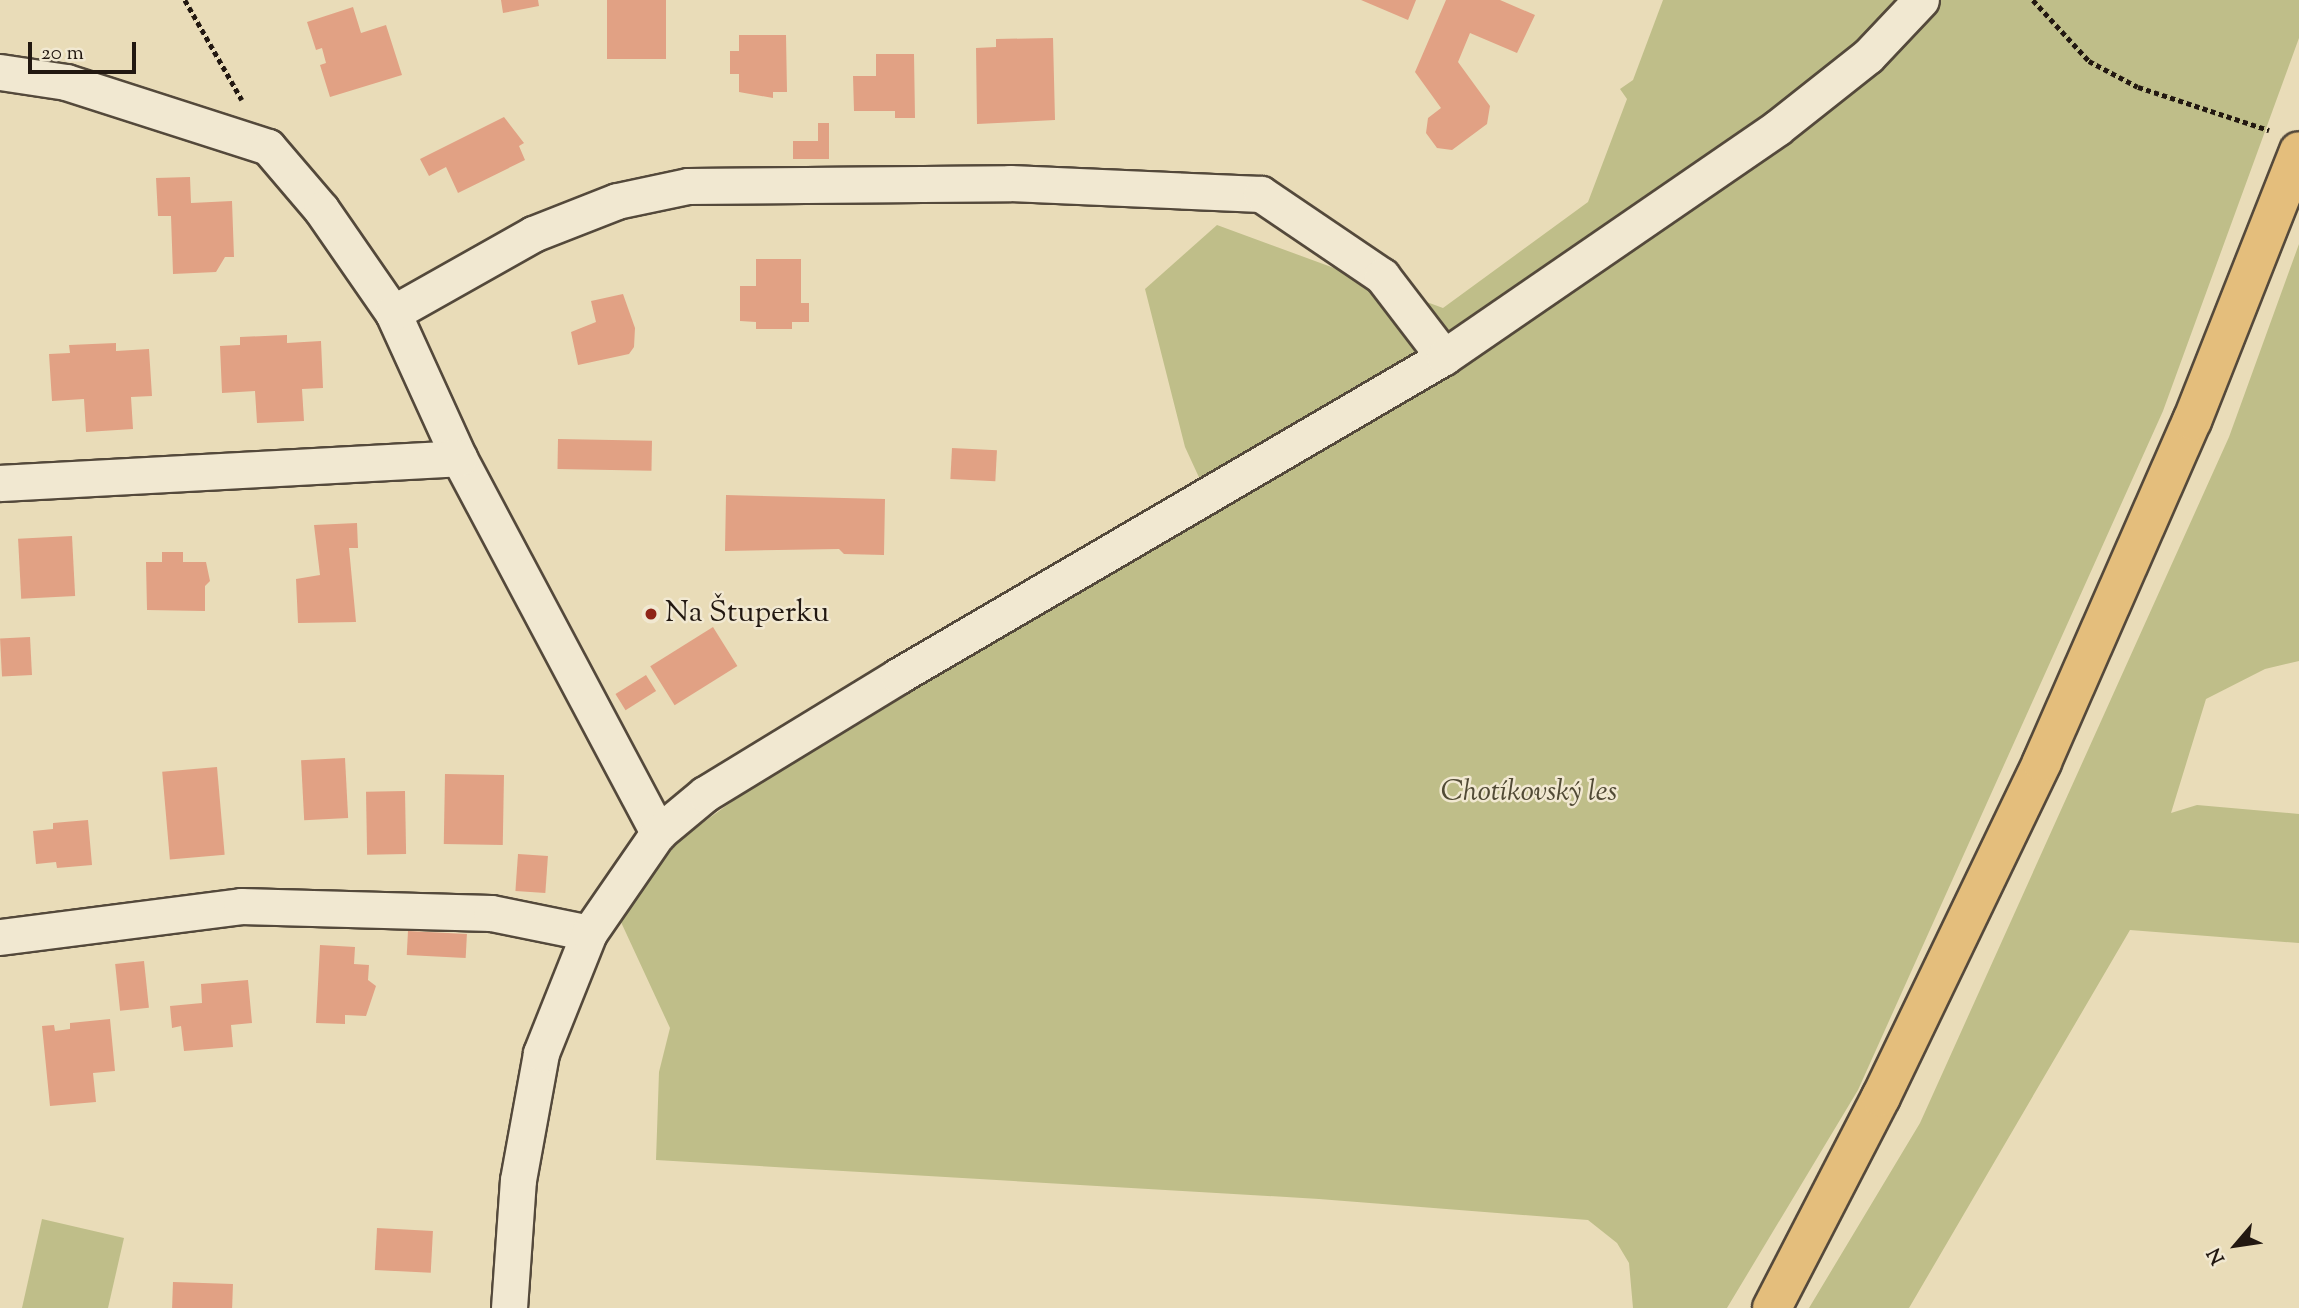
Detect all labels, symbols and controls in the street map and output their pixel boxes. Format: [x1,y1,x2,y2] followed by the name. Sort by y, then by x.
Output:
[32,28,140,72] scale bar
[41,39,84,69] text: 20 m
[665,596,829,632] place label: Na Štuperku
[643,606,659,622] marker: Na Štuperku
[1441,775,1617,811] park label: Chotíkovský les
[2201,1210,2271,1280] north arrow
[2202,1242,2233,1269] text: N

